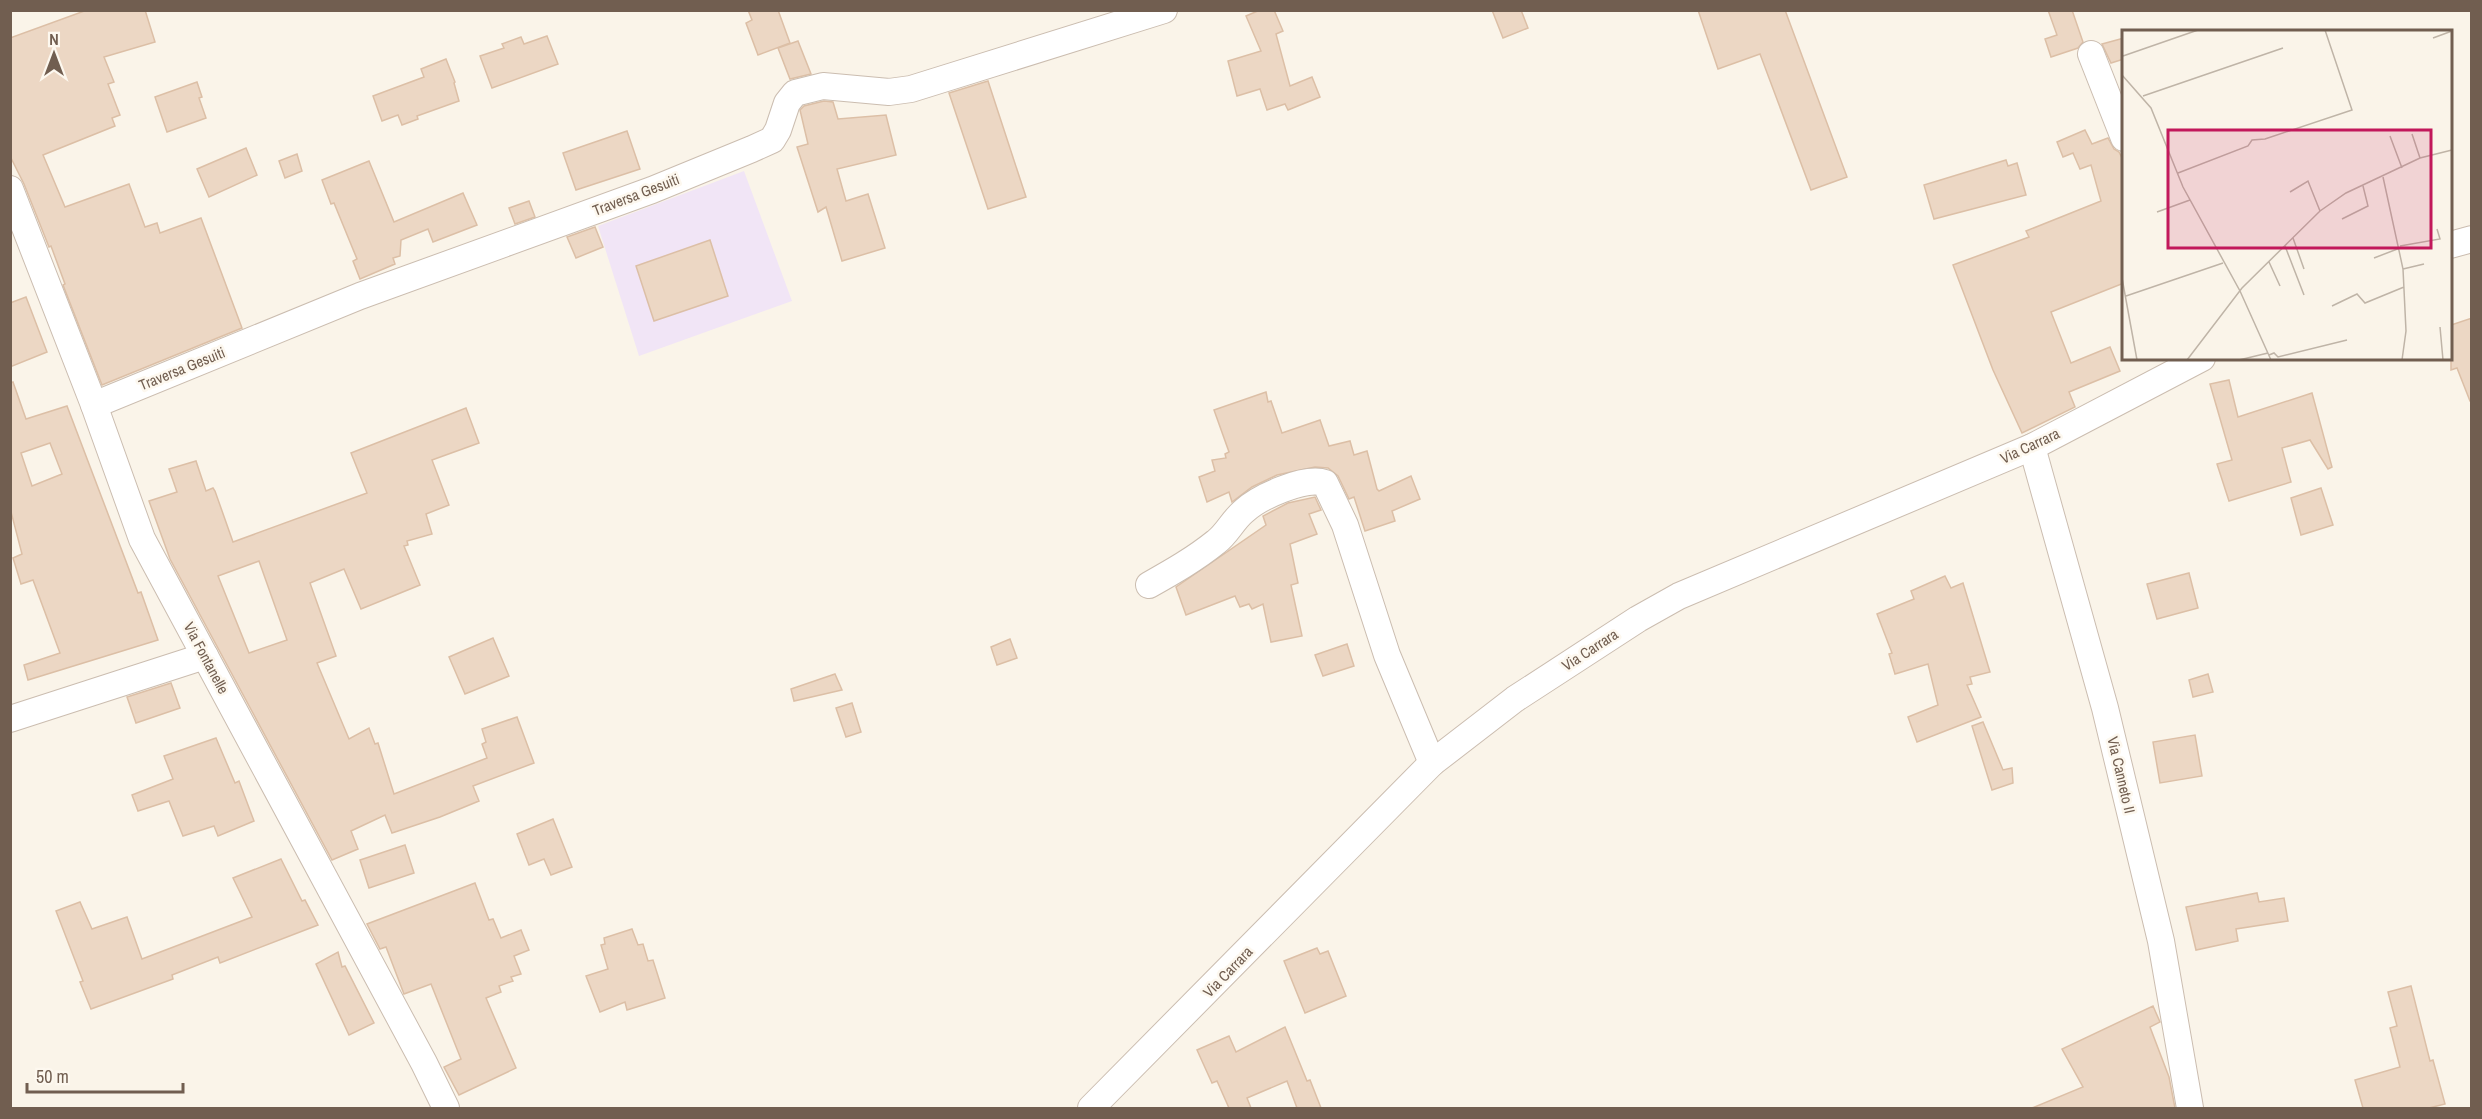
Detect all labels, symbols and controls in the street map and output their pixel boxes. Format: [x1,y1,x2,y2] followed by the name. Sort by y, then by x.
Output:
[24,24,84,84] north arrow
[49,28,59,50] text: N
[2122,30,2452,360] inset map
[590,168,682,221] street label: Traversa Gesuiti
[136,342,228,395] street label: Traversa Gesuiti
[1997,423,2063,468] street label: Via Carrara
[179,618,234,697] street label: Via Fontanelle
[1557,623,1622,676] street label: Via Carrara
[2102,734,2141,815] street label: Via Canneto II
[1198,941,1257,1002] street label: Via Carrara
[27,1056,183,1094] scale bar
[36,1064,69,1089] text: 50 m

